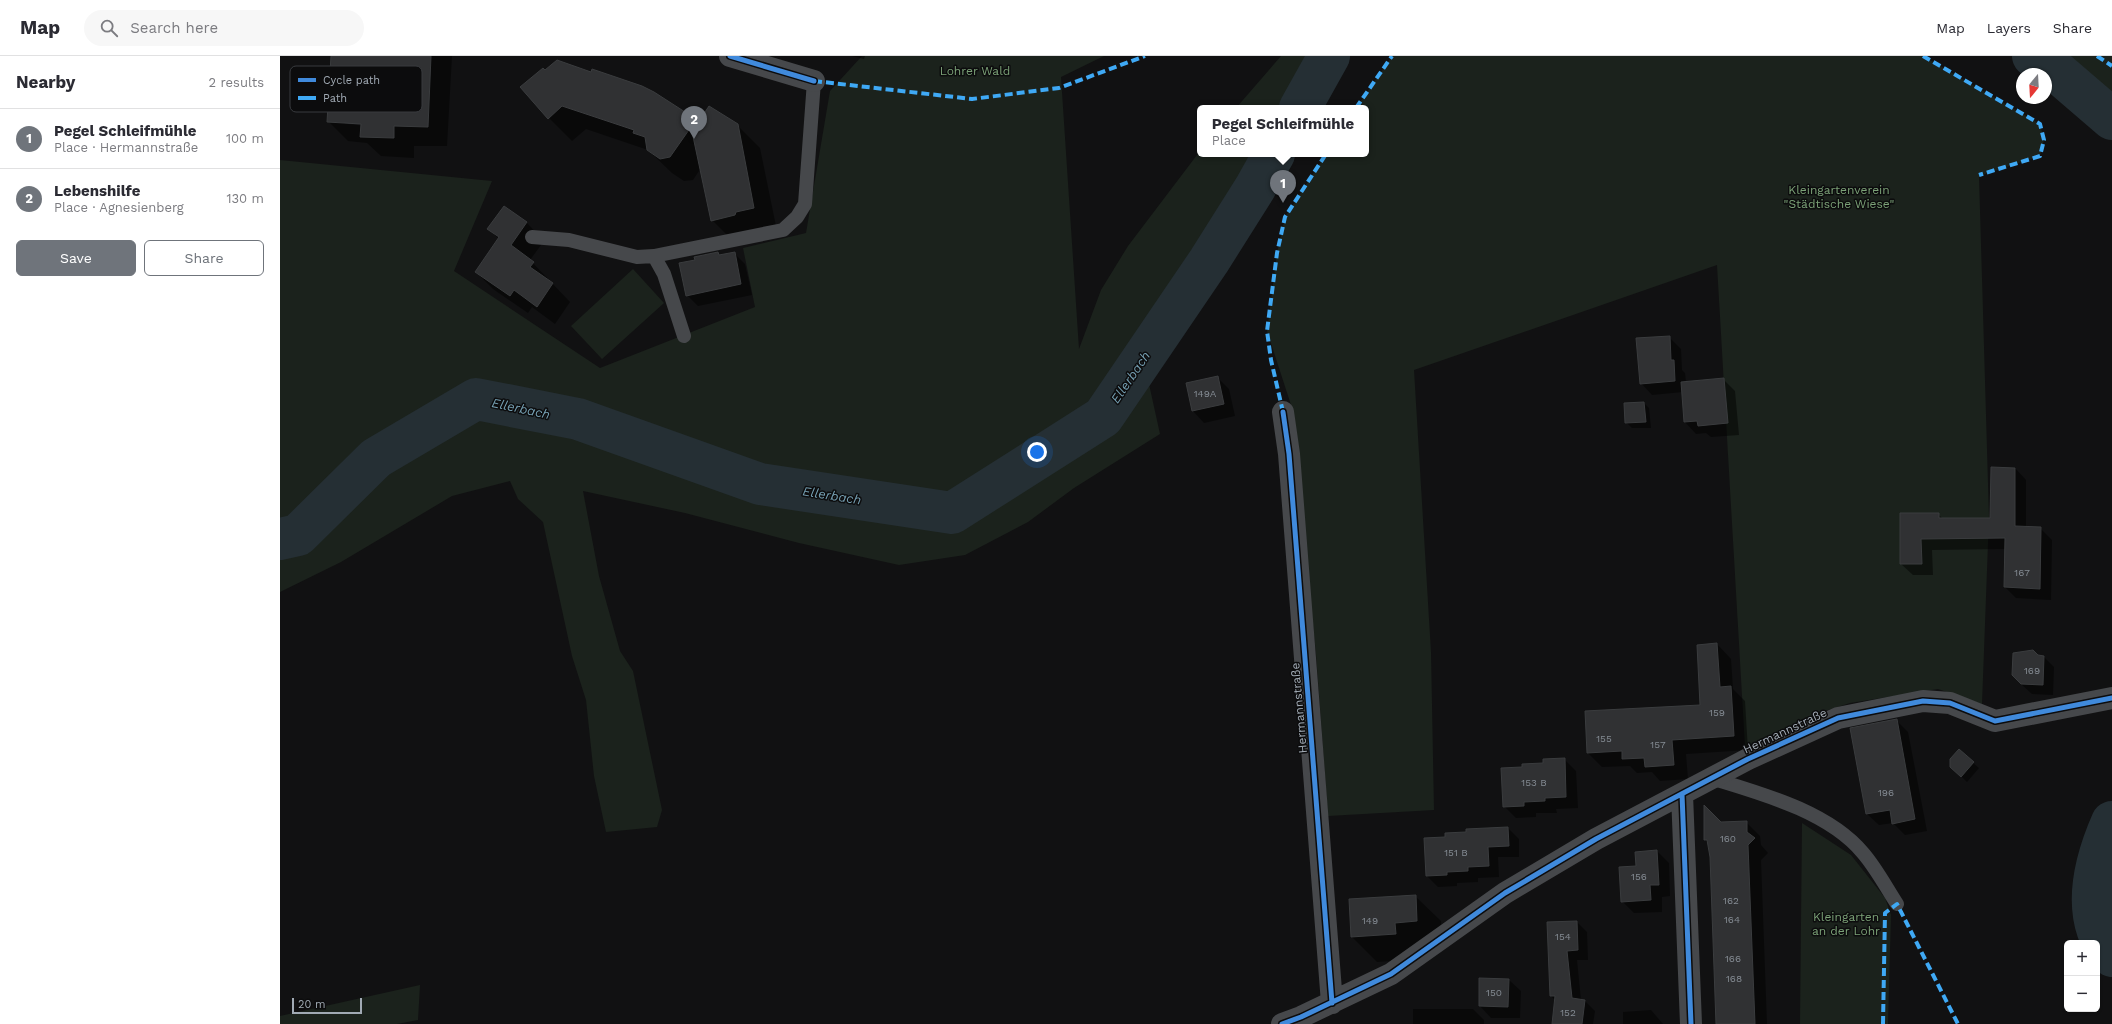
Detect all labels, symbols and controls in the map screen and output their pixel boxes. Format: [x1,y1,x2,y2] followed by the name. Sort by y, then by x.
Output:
[84,10,364,46] search box
[20,16,60,39] text: Map
[98,17,120,39] icon: search
[130,19,218,37] text: Search here
[1936,20,1965,36] text: Map
[1987,20,2031,36] text: Layers
[2053,20,2092,36] text: Share
[940,64,1010,78] park label: Lohrer Wald
[290,66,422,112] legend
[2016,68,2052,104] north arrow
[16,72,75,92] text: Nearby
[323,74,380,87] text: Cycle path
[209,75,264,90] text: 2 results
[323,92,347,105] text: Path
[1197,105,1369,157] popup
[681,106,707,139] pin: 2
[1212,115,1354,133] text: Pegel Schleifmühle
[54,122,197,140] text: Pegel Schleifmühle
[26,131,32,146] text: 1
[226,131,264,146] text: 100 m
[1212,133,1246,148] text: Place
[54,140,198,155] text: Place · Hermannstraße
[1270,170,1296,203] pin: 1
[54,182,140,200] text: Lebenshilfe
[1784,183,1895,211] park label: Kleingartenverein "Städtische Wiese"
[25,191,33,206] text: 2
[226,191,264,206] text: 130 m
[54,200,184,215] text: Place · Agnesienberg
[16,240,136,276] button: Save
[144,240,264,276] button: Share
[1108,348,1153,406] water label: Ellerbach
[1194,388,1217,399] house number: 149A
[490,395,552,422] water label: Ellerbach
[1027,442,1047,462] your location
[802,483,863,508] water label: Ellerbach
[2014,567,2030,578] house number: 167
[1288,662,1310,754] street label: Hermannstraße
[2024,665,2040,676] house number: 169
[1741,705,1829,757] street label: Hermannstraße
[1709,707,1725,718] house number: 159
[1596,733,1612,744] house number: 155
[1650,739,1666,750] house number: 157
[1521,777,1547,788] house number: 153 B
[1878,787,1894,798] house number: 196
[1720,833,1736,844] house number: 160
[1444,847,1468,858] house number: 151 B
[1631,871,1647,882] house number: 156
[1723,895,1739,906] house number: 162
[1812,910,1880,938] park label: Kleingarten an der Lohr
[1724,914,1740,925] house number: 164
[1362,915,1378,926] house number: 149
[1555,931,1571,942] house number: 154
[2064,940,2100,1012] map controls
[2064,940,2100,976] button: +
[1725,953,1741,964] house number: 166
[1726,973,1742,984] house number: 168
[2064,976,2100,1012] button: −
[1486,987,1502,998] house number: 150
[292,996,362,1015] scale bar
[298,998,326,1011] text: 20 m
[1560,1007,1576,1018] house number: 152

